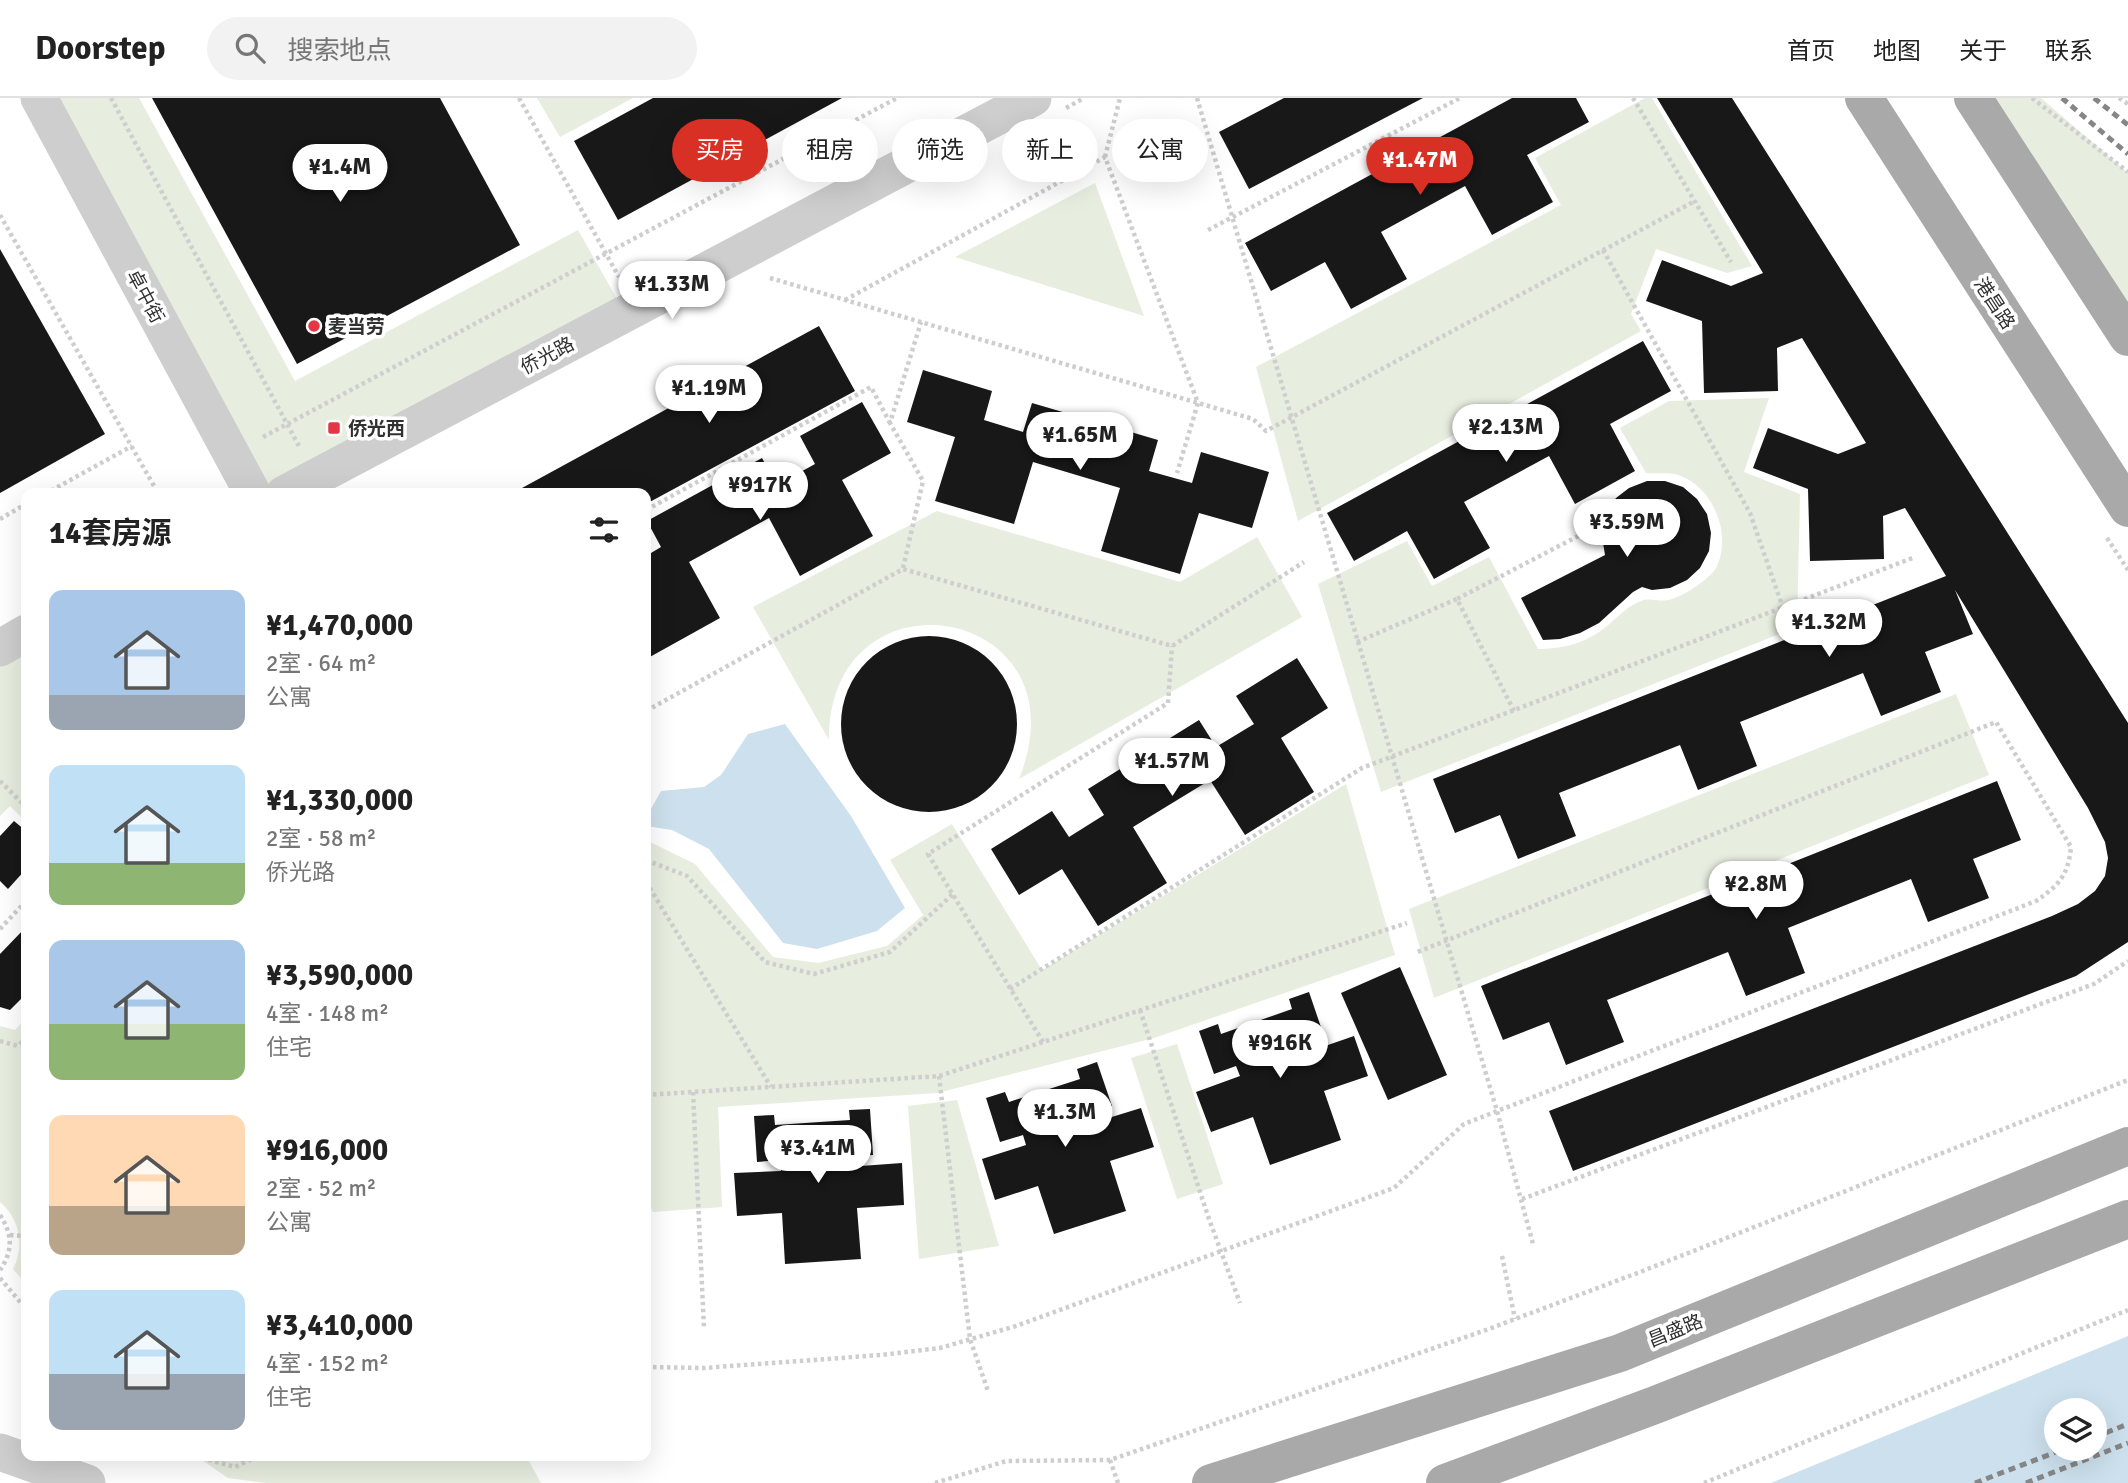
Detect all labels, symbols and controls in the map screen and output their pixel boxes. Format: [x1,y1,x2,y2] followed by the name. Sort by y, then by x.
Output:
[207,17,697,80] search box
[35,28,165,69] text: Doorstep
[231,29,269,67] icon: search
[287,35,391,67] text: 搜索地点
[1787,36,1835,66] text: 首页
[1873,36,1921,66] text: 地图
[1959,36,2007,66] text: 关于
[2045,36,2093,66] text: 联系
[672,119,768,182] chip: 买房
[782,119,878,182] chip: 租房
[892,119,988,182] chip: 筛选
[1002,119,1098,182] chip: 新上
[1112,119,1208,182] chip: 公寓
[1363,138,1477,197] pin: ¥1.47M
[291,144,389,204] pin: ¥1.4M
[1382,145,1458,174] text: ¥1.47M
[308,152,372,181] text: ¥1.4M
[615,262,729,321] pin: ¥1.33M
[121,266,169,327] street label: 卓中街
[634,269,710,298] text: ¥1.33M
[1969,273,2020,334] street label: 港昌路
[328,315,385,339] place label: 麦当劳
[306,318,322,334] marker: 麦当劳
[517,332,578,380] street label: 侨光路
[652,366,766,425] pin: ¥1.19M
[671,373,747,402] text: ¥1.19M
[1449,404,1563,464] pin: ¥2.13M
[1023,412,1137,472] pin: ¥1.65M
[1468,412,1544,441] text: ¥2.13M
[348,417,405,441] place label: 侨光西
[326,420,342,436] marker: 侨光西
[1042,420,1118,449] text: ¥1.65M
[711,462,809,522] pin: ¥917K
[728,470,792,499] text: ¥917K
[1570,500,1684,559] pin: ¥3.59M
[1589,507,1665,536] text: ¥3.59M
[585,511,623,549] icon: filters
[49,515,171,552] text: 14套房源
[1772,600,1886,659] pin: ¥1.32M
[266,607,413,644] text: ¥1,470,000
[1791,607,1867,636] text: ¥1.32M
[105,618,189,702] icon: home
[266,649,376,678] text: 2室 · 64 m²
[266,683,312,712] text: 公寓
[1115,738,1229,798] pin: ¥1.57M
[1134,746,1210,775] text: ¥1.57M
[266,782,413,819] text: ¥1,330,000
[105,793,189,877] icon: home
[266,824,376,853] text: 2室 · 58 m²
[266,858,335,887] text: 侨光路
[1707,862,1805,921] pin: ¥2.8M
[1724,869,1788,898] text: ¥2.8M
[266,957,413,994] text: ¥3,590,000
[105,968,189,1052] icon: home
[266,999,389,1028] text: 4室 · 148 m²
[1231,1020,1329,1080] pin: ¥916K
[1248,1028,1312,1057] text: ¥916K
[266,1033,312,1062] text: 住宅
[1016,1090,1114,1149] pin: ¥1.3M
[1033,1097,1097,1126] text: ¥1.3M
[761,1126,875,1185] pin: ¥3.41M
[266,1132,388,1169] text: ¥916,000
[780,1133,856,1162] text: ¥3.41M
[105,1143,189,1227] icon: home
[266,1174,376,1203] text: 2室 · 52 m²
[266,1208,312,1237] text: 公寓
[266,1307,413,1344] text: ¥3,410,000
[1644,1309,1706,1353] street label: 昌盛路
[105,1318,189,1402] icon: home
[266,1349,389,1378] text: 4室 · 152 m²
[266,1383,312,1412] text: 住宅
[2044,1398,2107,1461] map controls
[2044,1398,2107,1461] button: layers

